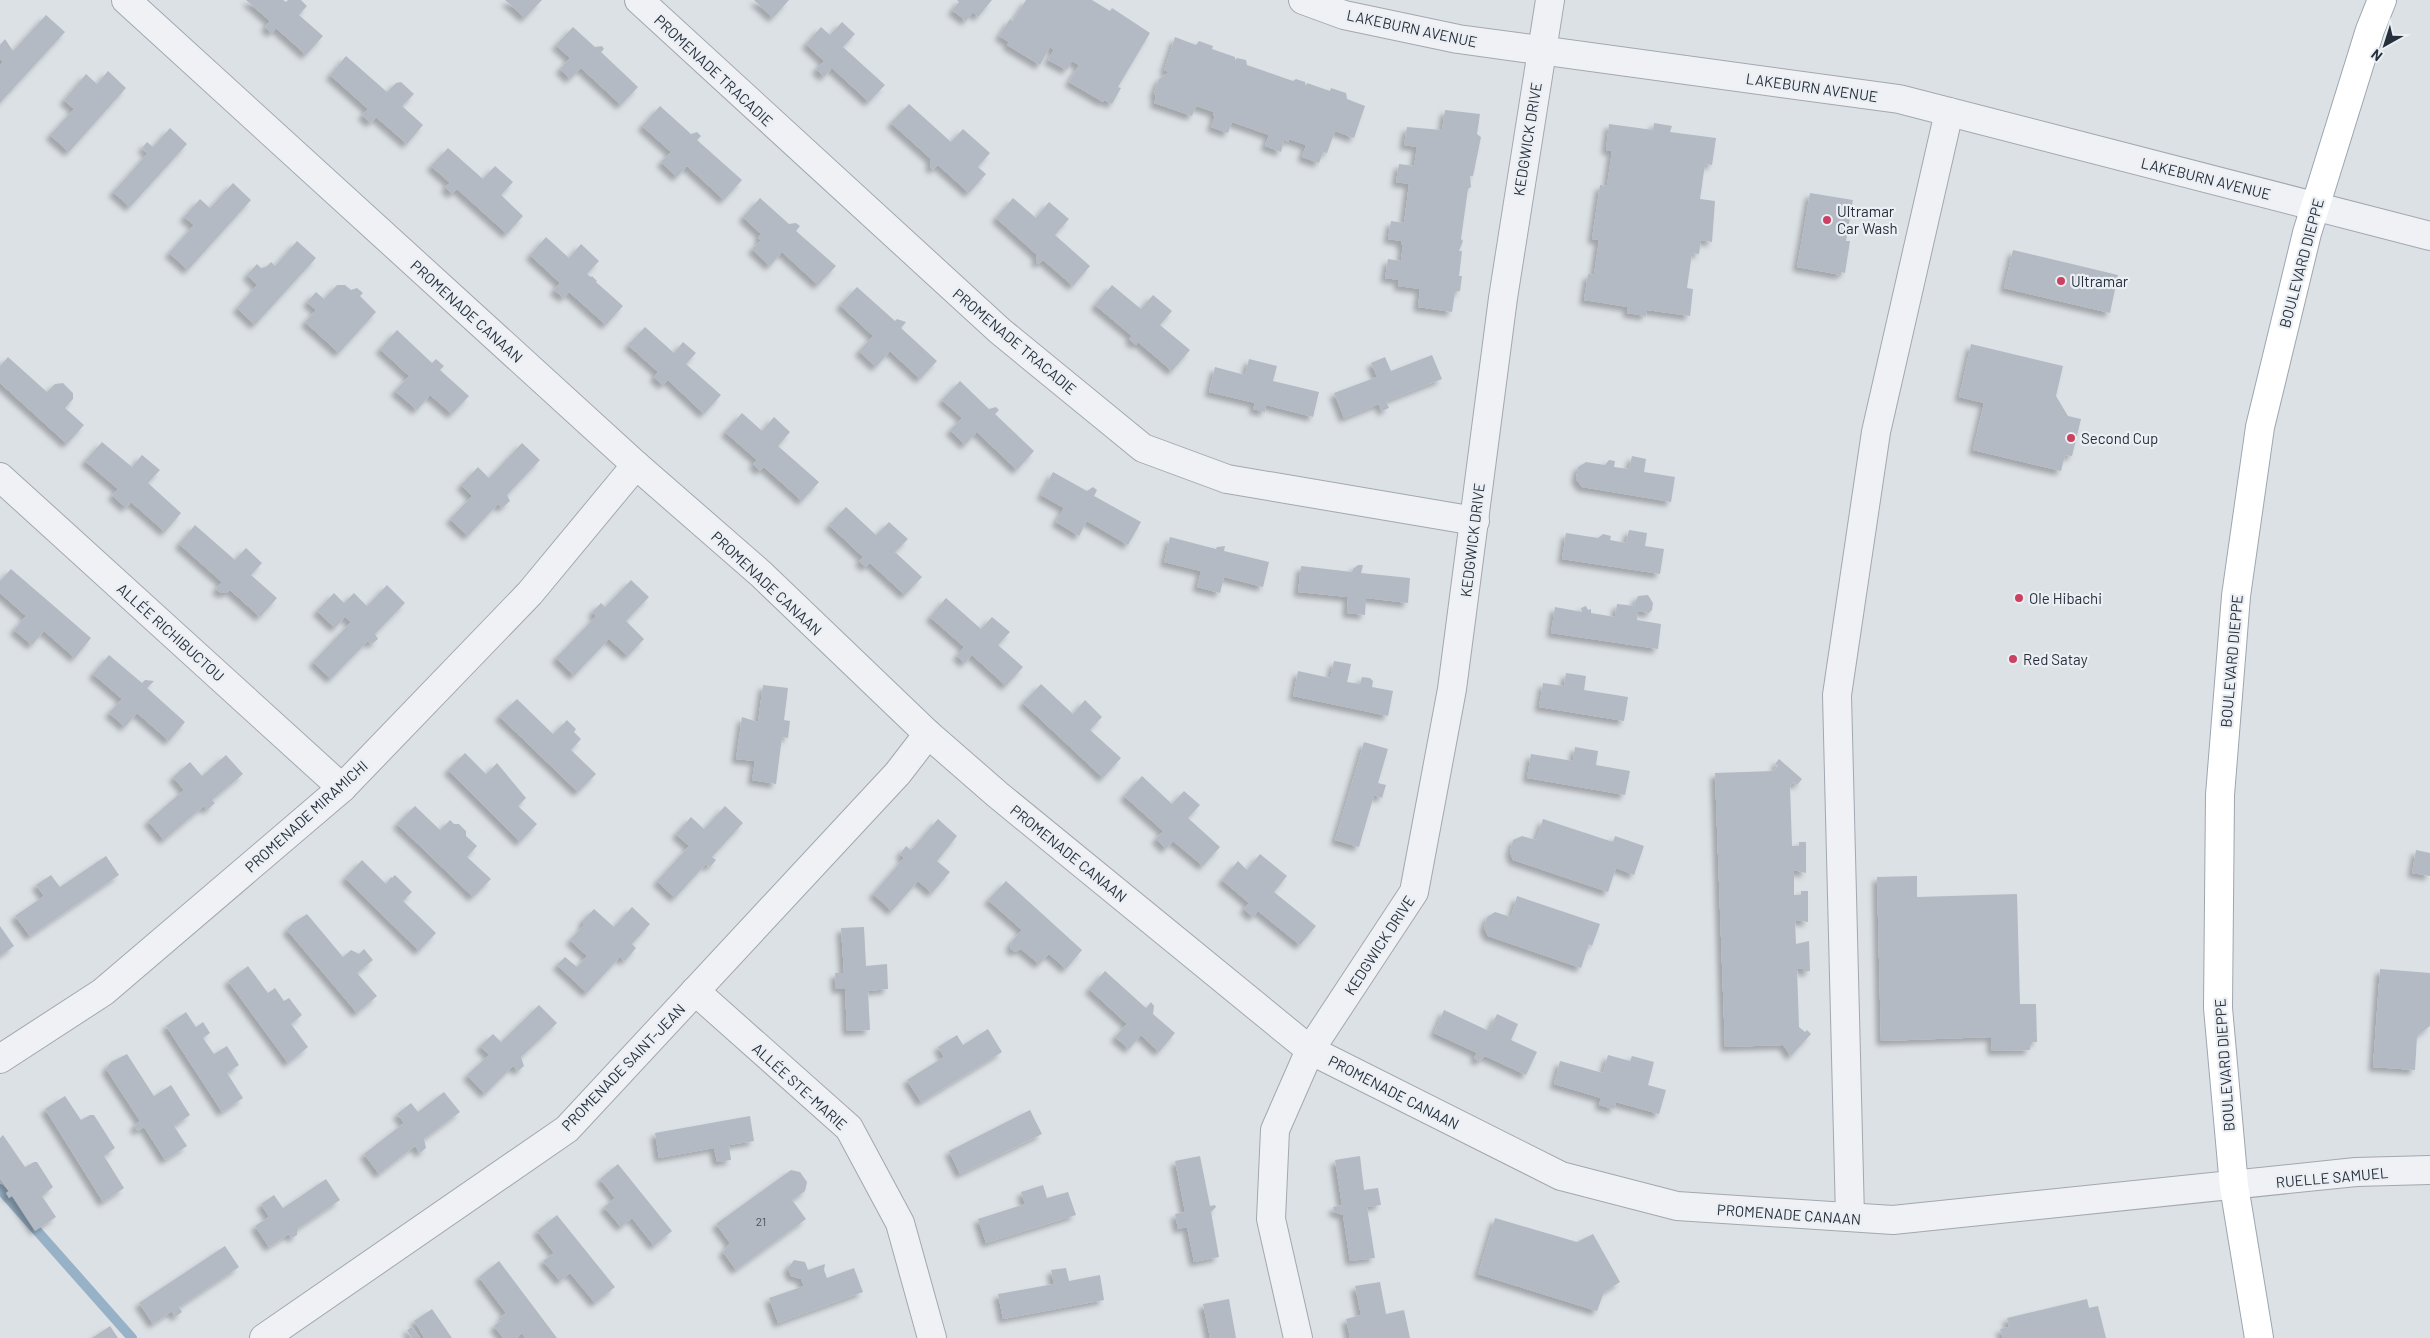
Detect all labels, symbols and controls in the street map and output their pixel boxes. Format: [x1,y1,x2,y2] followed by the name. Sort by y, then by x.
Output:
[1345,5,1479,51] street label: LAKEBURN AVENUE
[651,10,777,130] street label: PROMENADE TRACADIE
[2360,20,2410,70] north arrow
[2368,46,2385,65] text: N
[1745,69,1879,105] street label: LAKEBURN AVENUE
[1509,81,1545,197] street label: KEDGWICK DRIVE
[2139,153,2273,203] street label: LAKEBURN AVENUE
[2275,196,2327,330] street label: BOULEVARD DIEPPE
[1837,202,1898,237] place label: Ultramar Car Wash
[1821,214,1833,226] marker: Ultramar Car Wash
[407,256,527,366] street label: PROMENADE CANAAN
[2071,272,2129,290] place label: Ultramar
[2055,275,2067,287] marker: Ultramar
[950,284,1080,398] street label: PROMENADE TRACADIE
[2081,429,2158,447] place label: Second Cup
[2065,432,2077,444] marker: Second Cup
[1456,482,1488,598] street label: KEDGWICK DRIVE
[708,527,826,639] street label: PROMENADE CANAAN
[114,579,228,685] street label: ALLÉE RICHIBUCTOU
[2029,589,2102,607] place label: Ole Hibachi
[2013,592,2025,604] marker: Ole Hibachi
[2216,594,2246,728] street label: BOULEVARD DIEPPE
[2023,650,2088,668] place label: Red Satay
[2007,653,2019,665] marker: Red Satay
[241,756,371,876] street label: PROMENADE MIRAMICHI
[1007,801,1131,905] street label: PROMENADE CANAAN
[1340,892,1418,998] street label: KEDGWICK DRIVE
[2210,998,2238,1132] street label: BOULEVARD DIEPPE
[557,1000,689,1134] street label: PROMENADE SAINT-JEAN
[749,1039,851,1133] street label: ALLÉE STE-MARIE
[1326,1051,1462,1133] street label: PROMENADE CANAAN
[2275,1163,2389,1191] street label: RUELLE SAMUEL
[1716,1200,1862,1228] street label: PROMENADE CANAAN
[756,1214,766,1228] house number: 21

